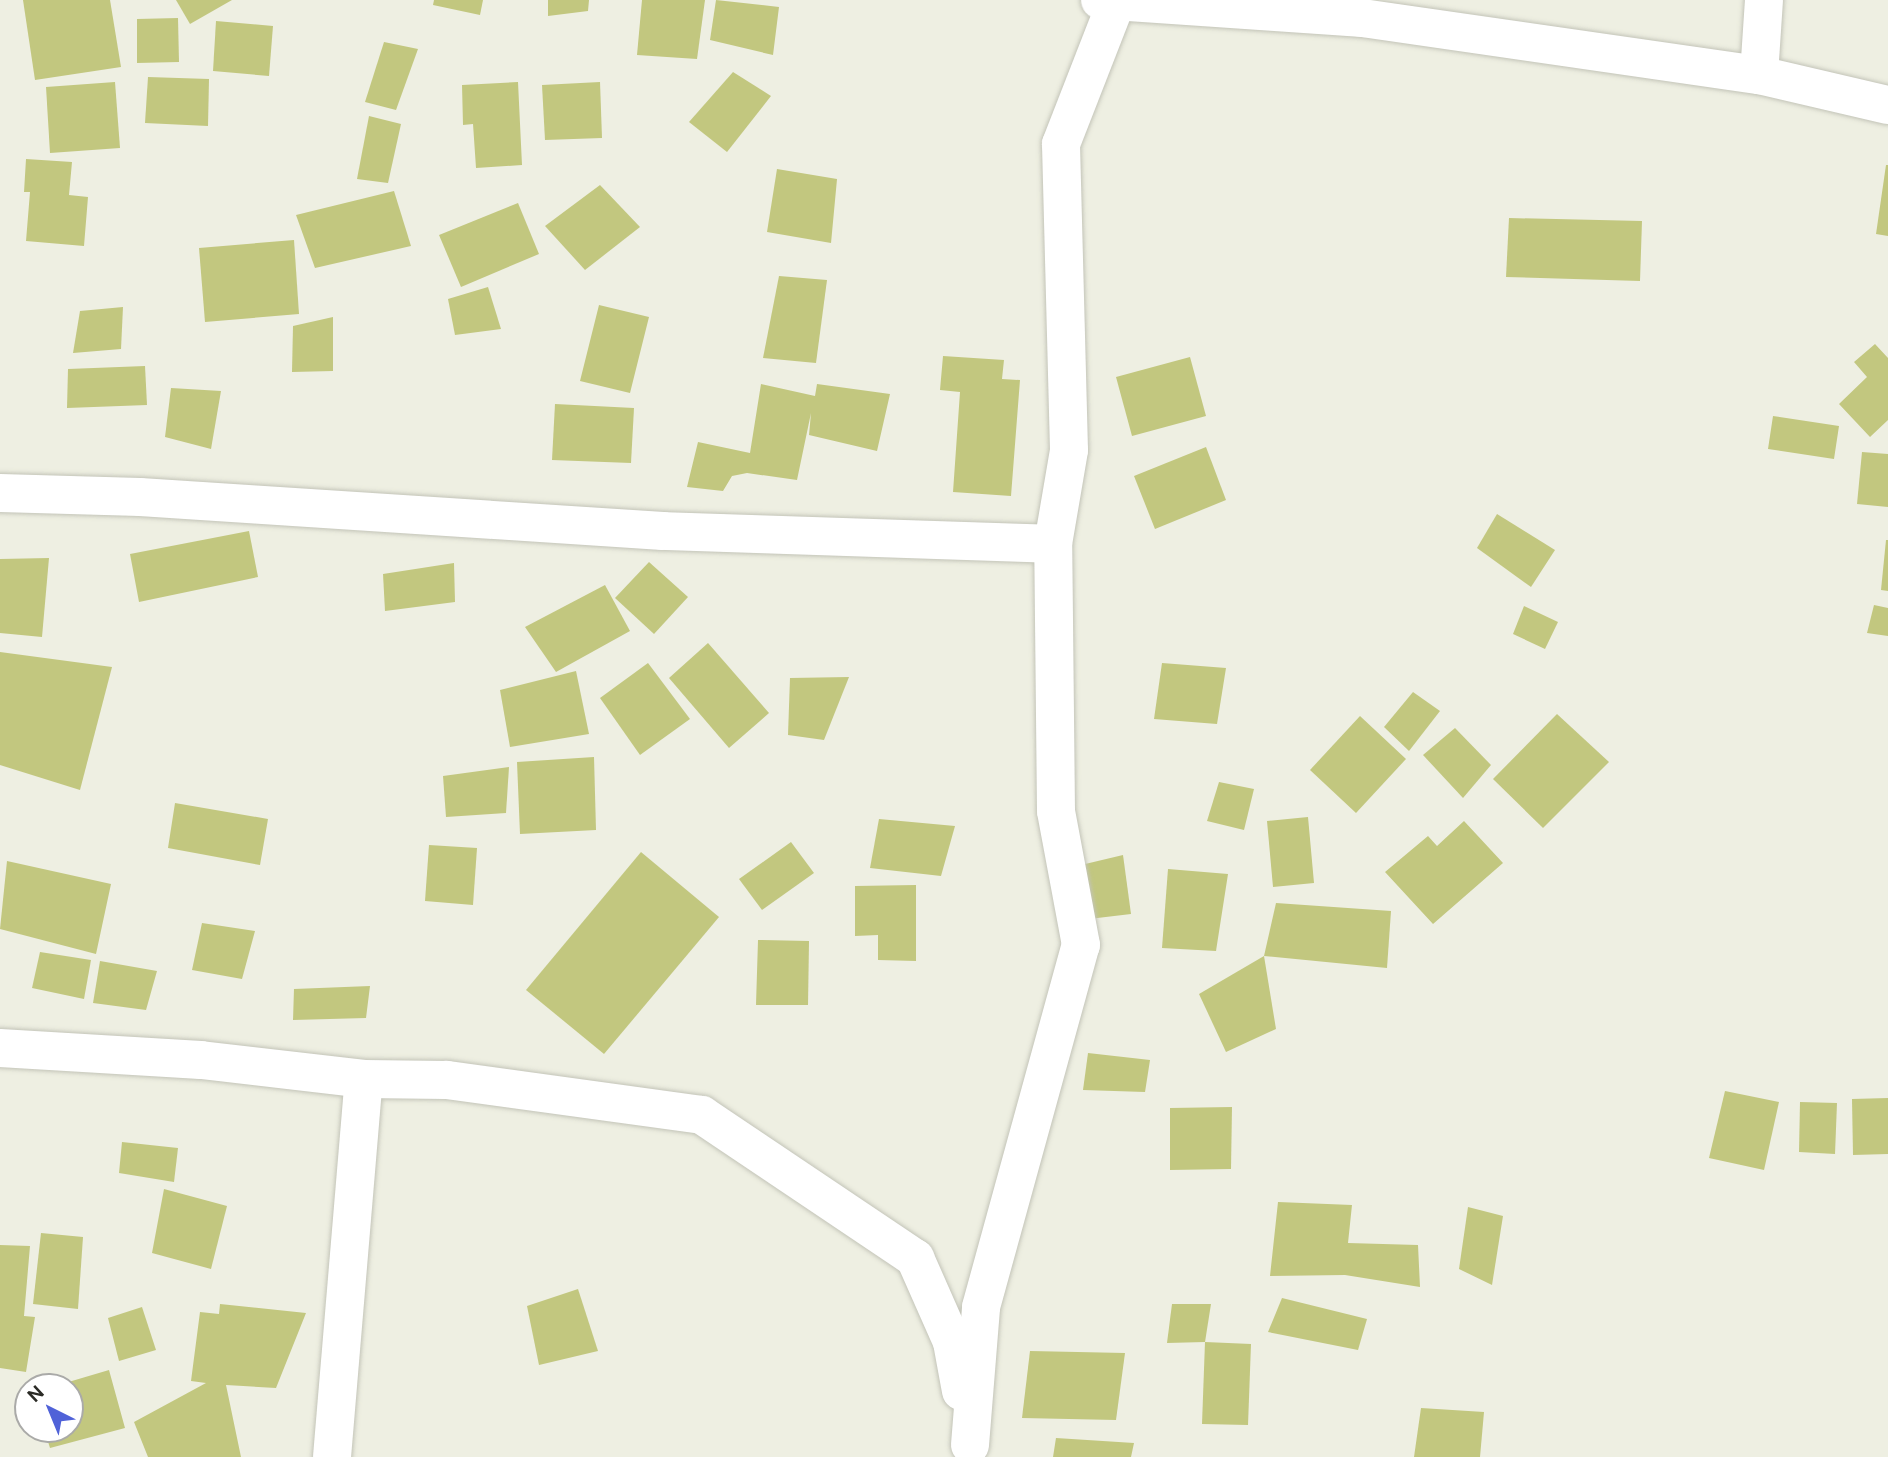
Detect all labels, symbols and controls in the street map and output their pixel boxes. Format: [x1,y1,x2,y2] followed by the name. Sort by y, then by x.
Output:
[14,1373,84,1443] north arrow
[22,1380,49,1408] text: N

